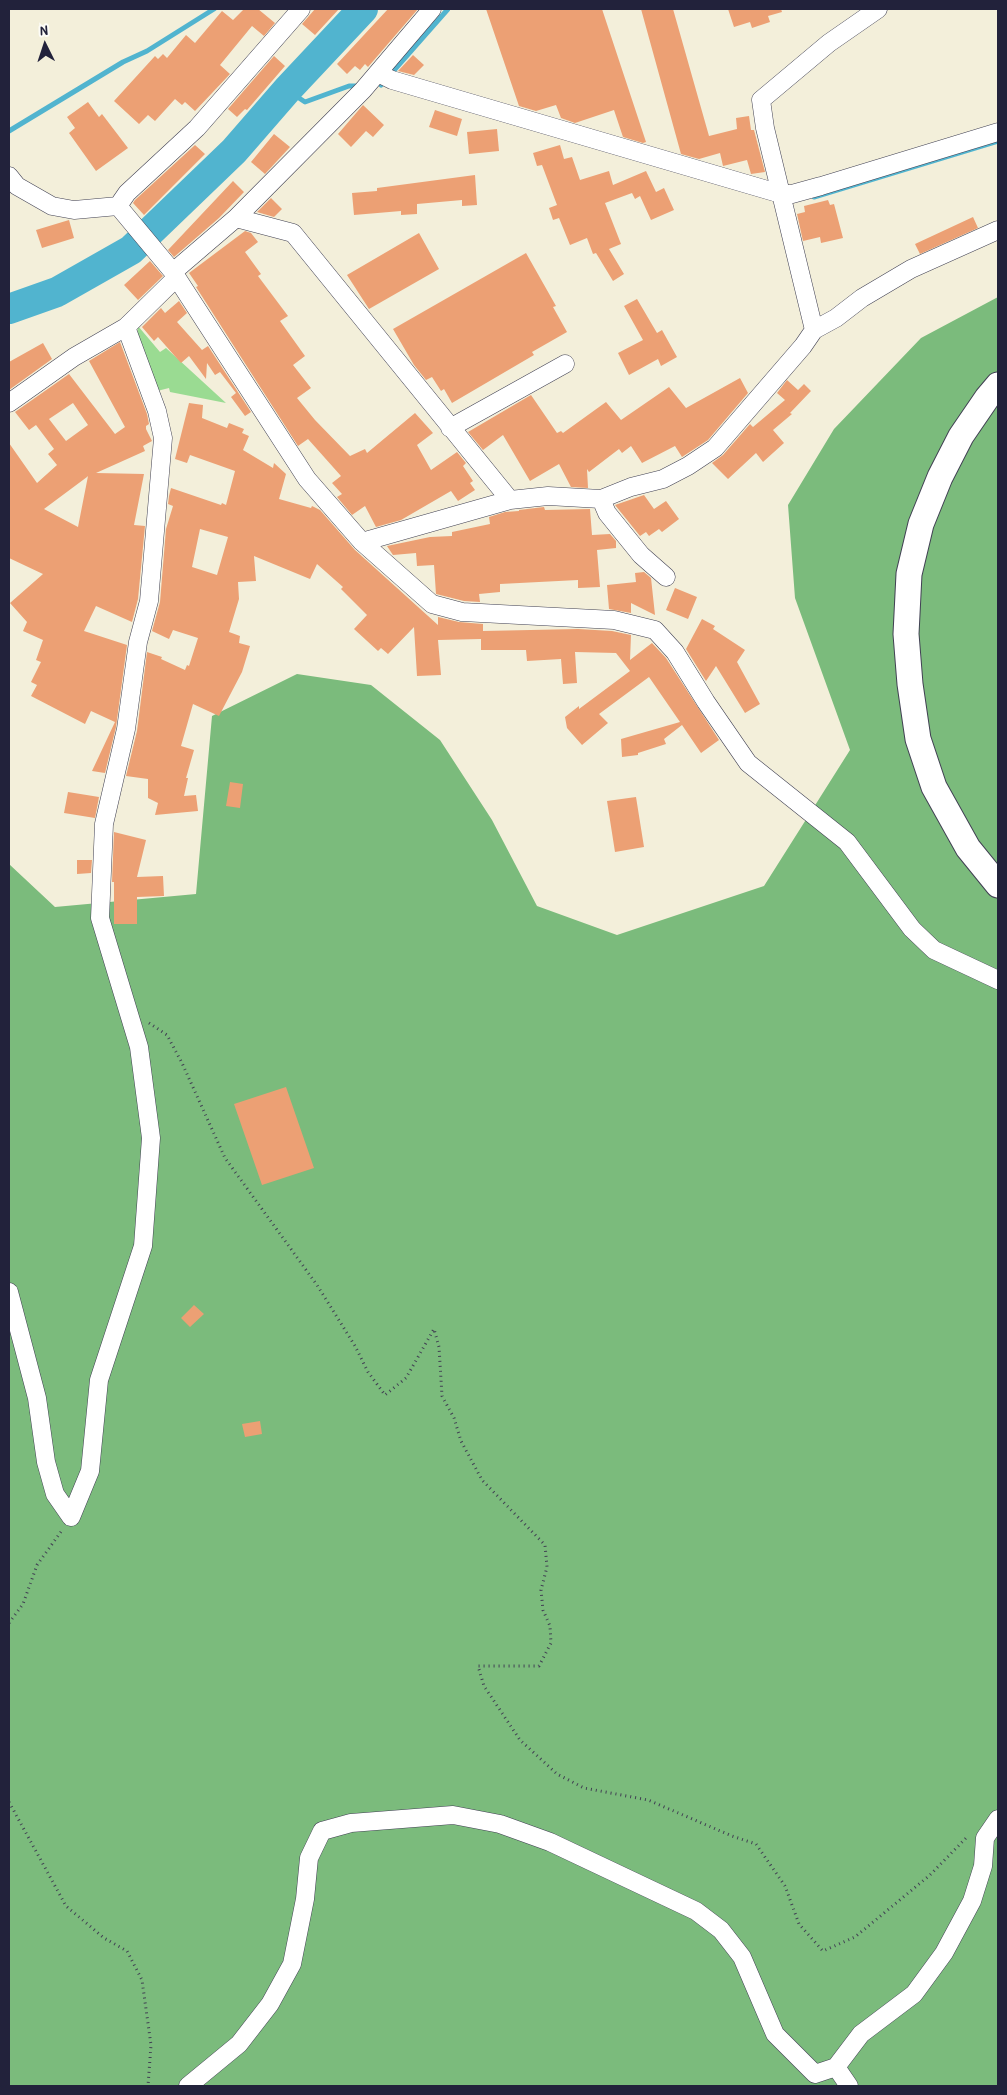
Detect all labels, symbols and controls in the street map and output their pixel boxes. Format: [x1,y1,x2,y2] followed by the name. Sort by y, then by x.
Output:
[20,20,70,70] north arrow
[40,20,48,39] text: N

